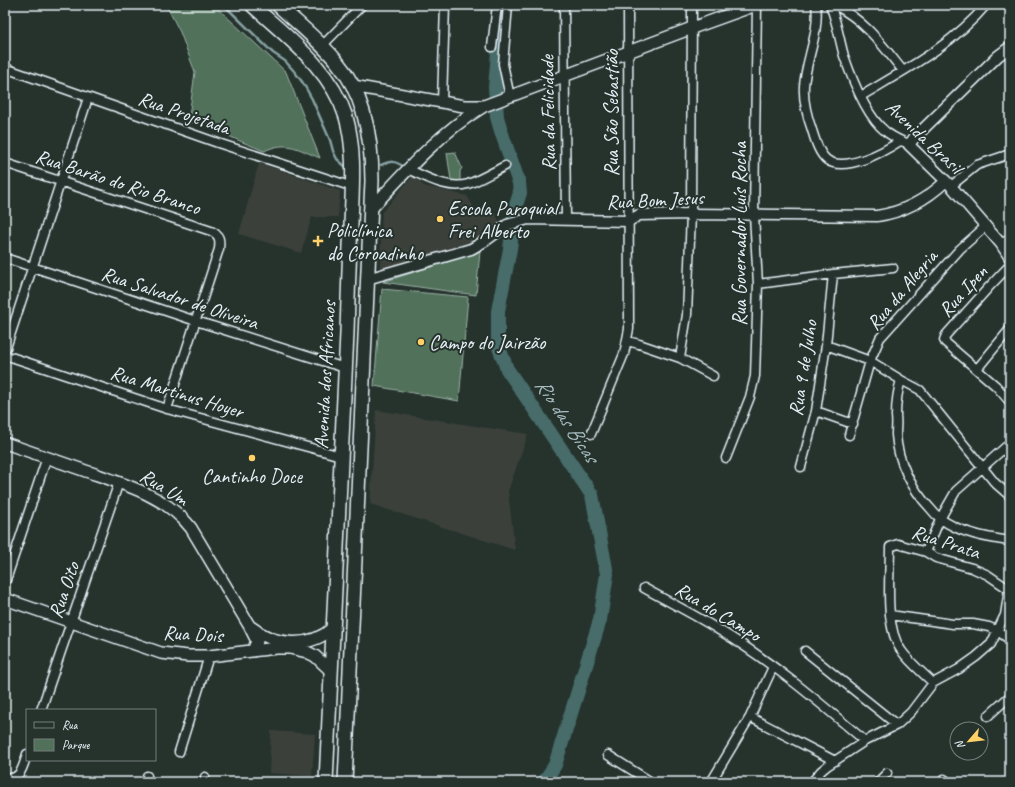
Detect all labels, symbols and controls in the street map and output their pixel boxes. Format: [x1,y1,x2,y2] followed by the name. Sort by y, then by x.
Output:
[599,49,624,176] street label: Rua São Sebastião
[534,53,562,171] street label: Rua da Felicidade
[135,86,235,141] street label: Rua Projetada
[880,95,971,182] street label: Avenida Brasil
[727,140,752,326] street label: Rua Governador Luís Rocha
[32,144,204,221] street label: Rua Barão do Rio Branco
[606,185,706,215] street label: Rua Bom Jesus
[448,196,561,244] place label: Escola Paroquial Frei Alberto
[435,214,445,224] marker: Escola Paroquial Frei Alberto
[327,218,424,266] place label: Policlínica do Coroadinho
[312,235,324,247] marker: Policlínica do Coroadinho
[861,243,944,335] street label: Rua da Alegria
[933,259,994,322] street label: Rua Ipen
[98,261,263,336] street label: Rua Salvador de Oliveira
[309,298,341,450] street label: Avenida dos Africanos
[783,317,823,418] street label: Rua 9 de Julho
[429,330,546,355] place label: Campo do Jairzão
[416,337,426,347] marker: Campo do Jairzão
[108,360,248,425] street label: Rua Martinus Hoyer
[530,373,607,470] water label: Rio das Bicas
[247,453,257,463] marker: Cantinho Doce
[135,463,194,512] street label: Rua Um
[202,464,304,489] place label: Cantinho Doce
[909,519,984,565] street label: Rua Prata
[43,558,86,621] street label: Rua Oito
[671,577,767,648] street label: Rua do Campo
[163,620,226,648] street label: Rua Dois
[26,709,156,761] legend
[62,717,79,733] text: Rua
[949,721,989,761] north arrow
[62,737,91,753] text: Parque
[951,737,968,752] text: N

